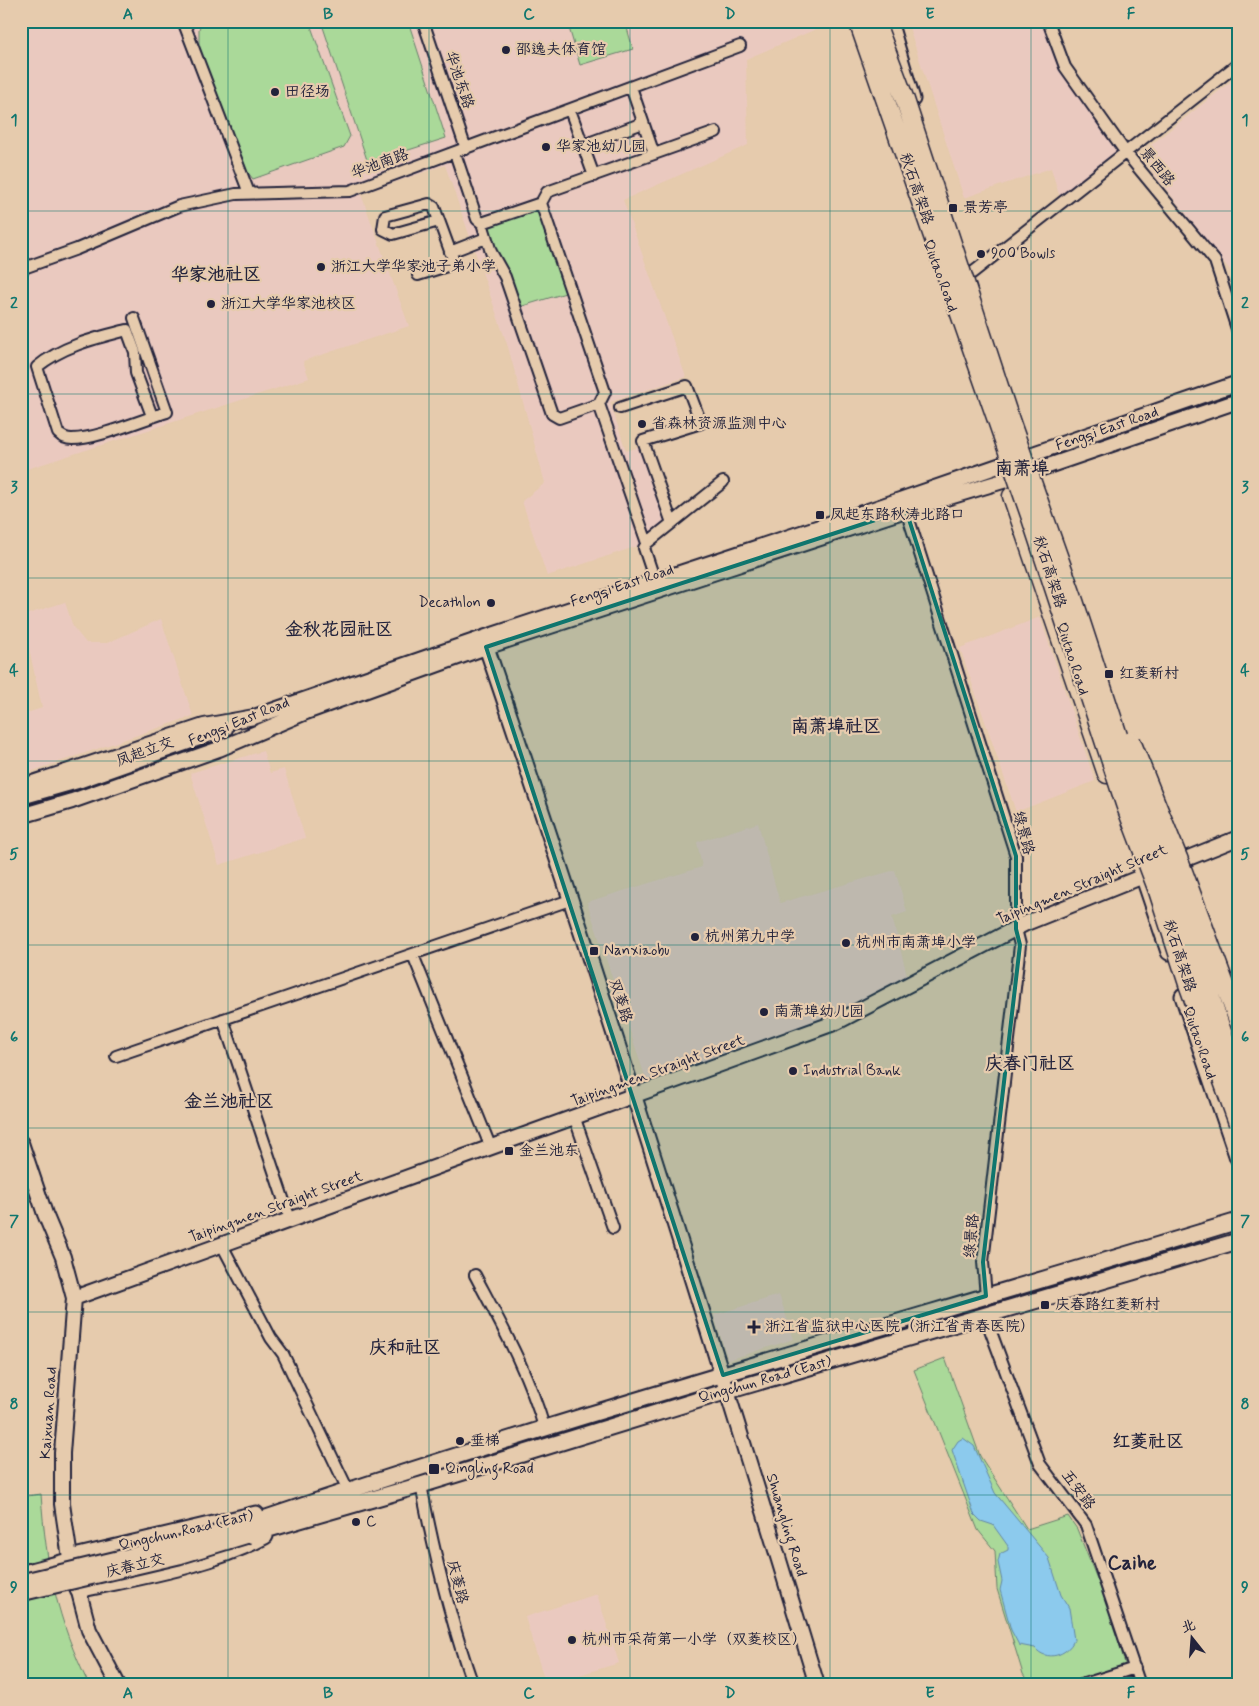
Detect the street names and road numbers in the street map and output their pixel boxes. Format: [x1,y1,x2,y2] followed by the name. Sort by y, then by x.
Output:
[440,48,478,112] street label: 华池东路
[1135,143,1179,191] street label: 景西路
[348,144,412,184] street label: 华池南路
[894,150,938,228] street label: 秋石高架路
[918,237,962,315] street label: Qiutao Road
[1053,402,1161,457] street label: Fengqi East Road
[1028,533,1070,611] street label: 秋石高架路
[568,560,676,613] street label: Fengqi East Road
[1051,620,1093,698] street label: Qiutao Road
[185,693,293,752] street label: Fengqi East Road
[113,732,177,772] street label: 凤起立交
[1008,809,1038,857] street label: 绿景路
[994,840,1171,930] street label: Taipingmen Straight Street
[1158,917,1200,995] street label: 秋石高架路
[604,977,636,1025] street label: 双菱路
[1177,1004,1221,1082] street label: Qiutao Road
[568,1030,748,1112] street label: Taipingmen Straight Street
[186,1166,366,1248] street label: Taipingmen Straight Street
[960,1213,984,1259] street label: 绿景路
[696,1351,835,1410] street label: Qingchun Road (East)
[36,1366,62,1460] street label: Kaixuan Road
[1056,1466,1100,1514] street label: 五安路
[760,1471,811,1579] street label: Shuangling Road
[117,1506,256,1557] street label: Qingchun Road (East)
[104,1550,166,1582] street label: 庆春立交
[442,1558,472,1606] street label: 庆菱路

